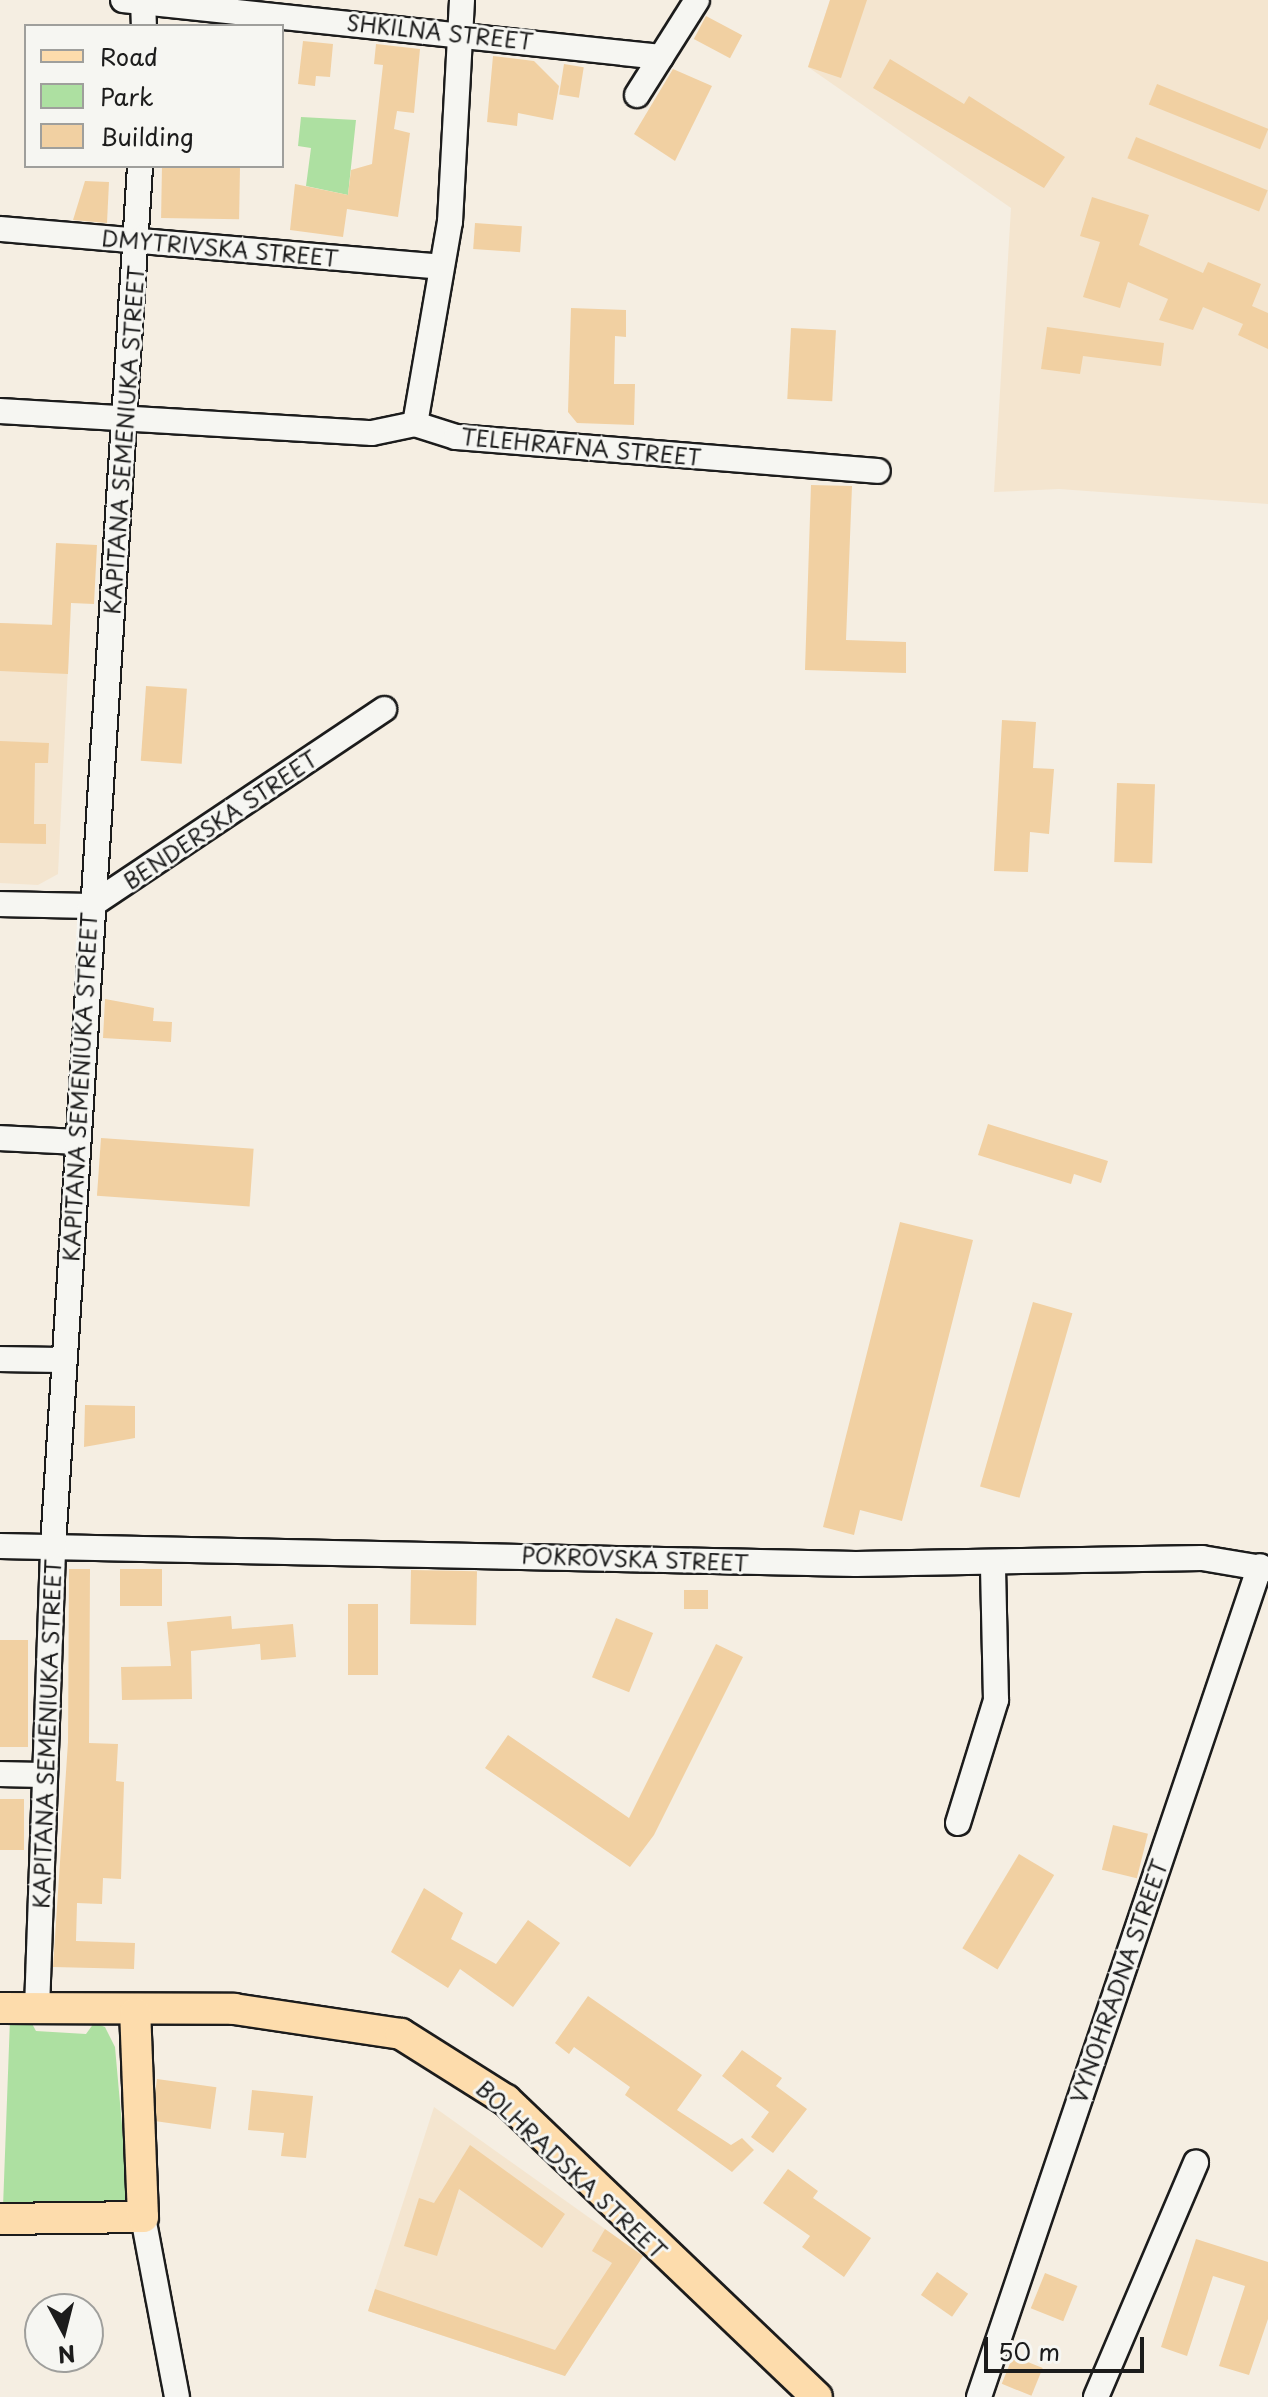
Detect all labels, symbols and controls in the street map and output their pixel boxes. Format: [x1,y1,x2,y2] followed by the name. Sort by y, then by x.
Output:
[344,8,536,54] street label: SHKILNA STREET
[24,24,284,168] legend
[100,38,158,74] text: Road
[100,78,154,114] text: Park
[100,118,194,154] text: Building
[98,223,342,271] street label: DMYTRIVSKA STREET
[98,264,148,616] street label: KAPITANA SEMENIUKA STREET
[459,422,703,470] street label: TELEHRAFNA STREET
[117,743,323,895] street label: BENDERSKA STREET
[57,911,101,1263] street label: KAPITANA SEMENIUKA STREET
[519,1541,751,1575] street label: POKROVSKA STREET
[27,1558,65,1910] street label: KAPITANA SEMENIUKA STREET
[1063,1855,1173,2107] street label: VYNOHRADNA STREET
[471,2073,673,2265] street label: BOLHRADSKA STREET
[24,2293,104,2373] north arrow
[988,2321,1148,2371] scale bar
[998,2333,1060,2369] text: 50 m
[56,2338,77,2373] text: N

